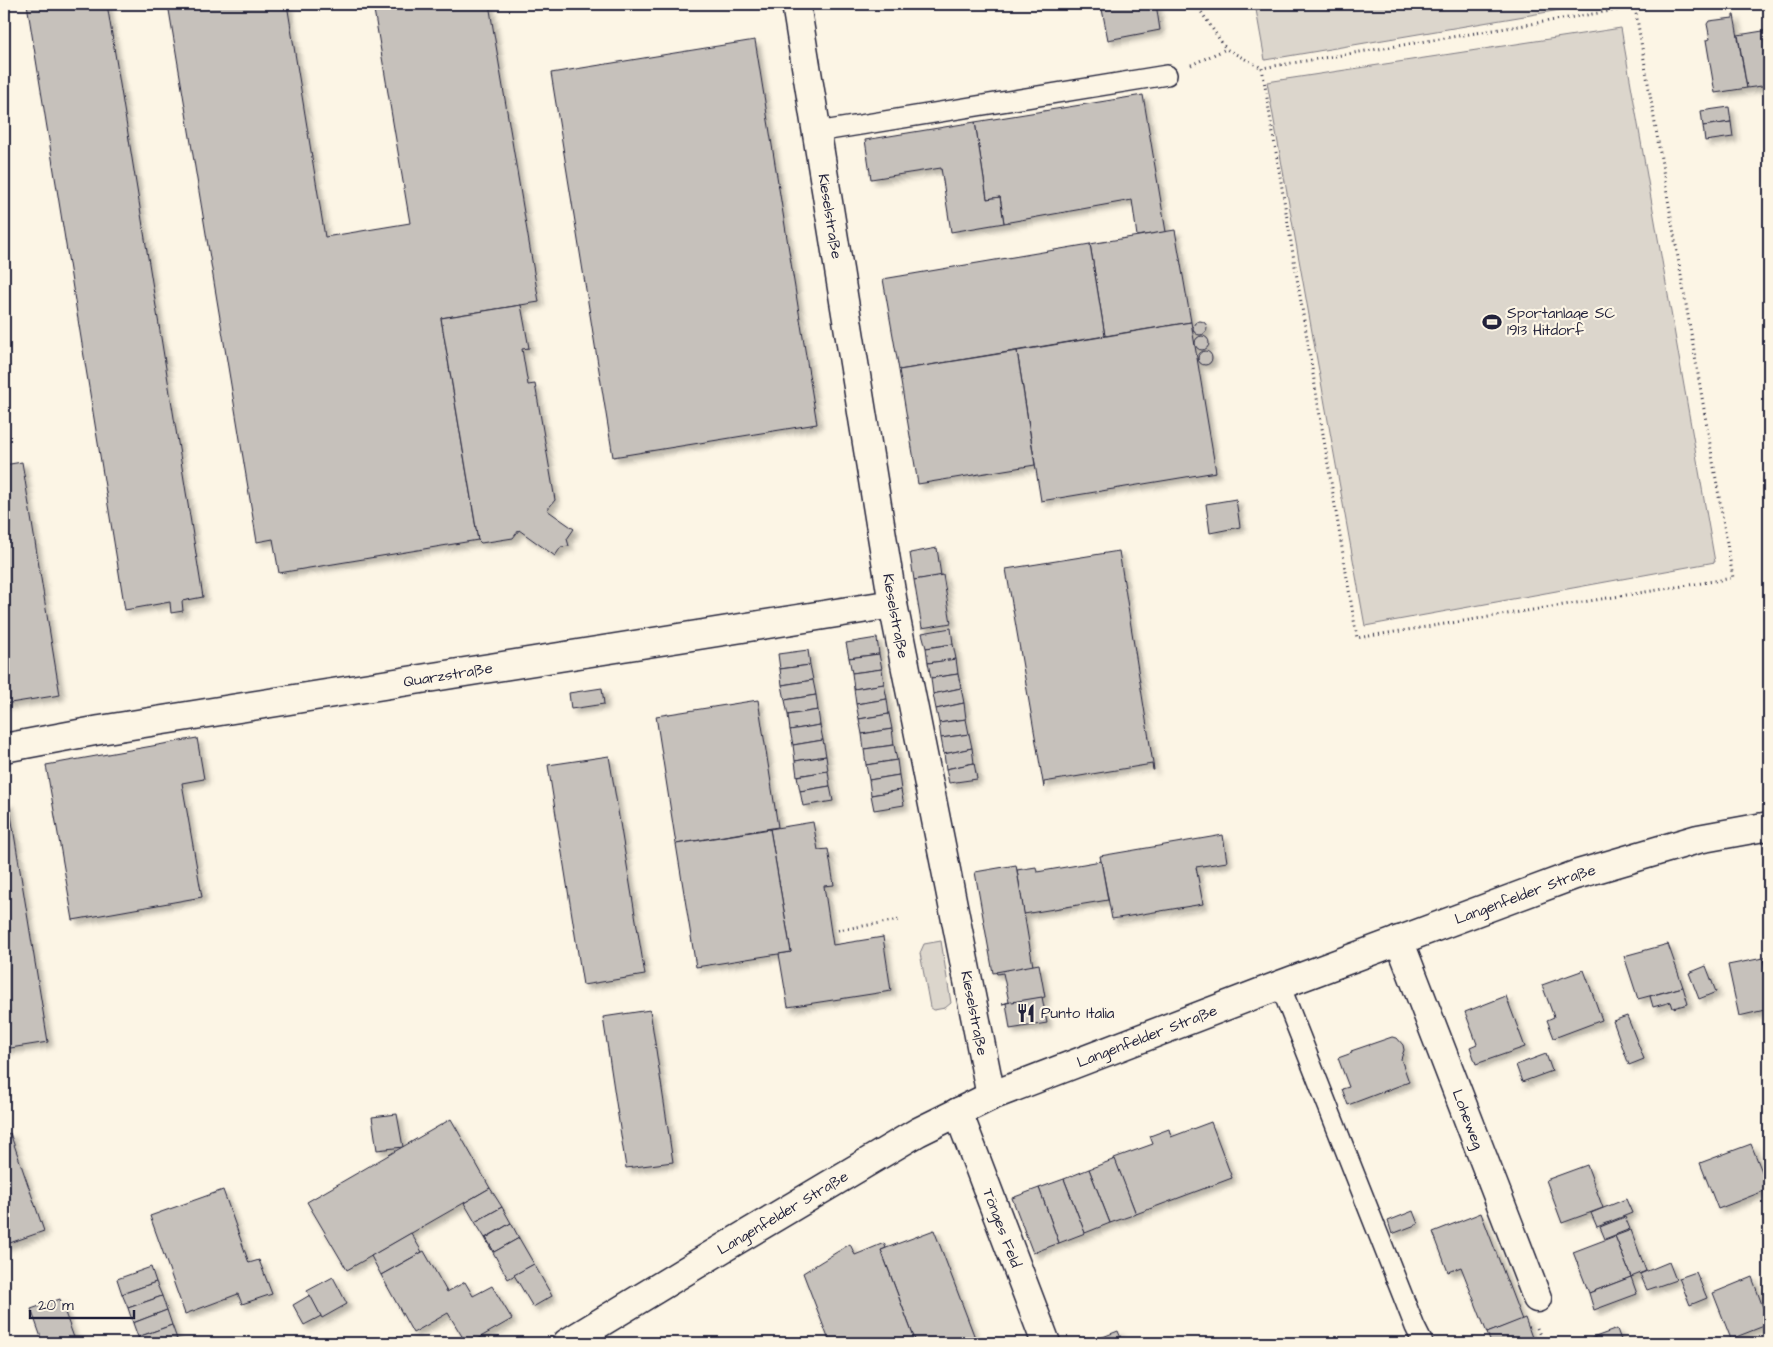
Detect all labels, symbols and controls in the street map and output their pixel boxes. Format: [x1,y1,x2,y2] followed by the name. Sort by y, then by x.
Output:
[813,172,848,260] street label: Kieselstraße
[1507,303,1615,341] place label: Sportanlage SC 1913 Hitdorf
[1481,311,1503,333] sports icon: Sportanlage SC 1913 Hitdorf
[878,572,914,660] street label: Kieselstraße
[402,657,494,692] street label: Quarzstraße
[1452,859,1598,929] street label: Langenfelder Straße
[956,969,993,1057] street label: Kieselstraße
[1074,1000,1220,1073] street label: Langenfelder Straße
[1015,1002,1037,1024] restaurant icon: Punto Italia
[1041,1003,1115,1024] place label: Punto Italia
[1447,1086,1489,1153] street label: Loheweg
[713,1166,852,1260] street label: Langenfelder Straße
[978,1185,1027,1271] street label: Tönges Feld
[30,1287,134,1319] scale bar
[38,1295,74,1316] text: 20 m

